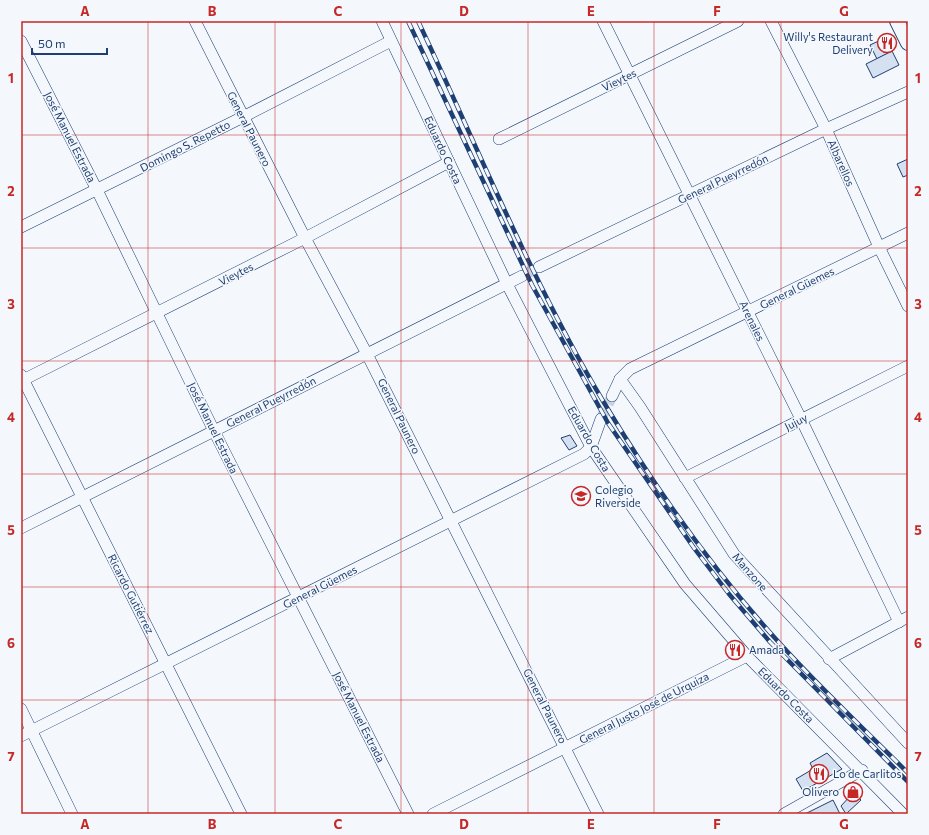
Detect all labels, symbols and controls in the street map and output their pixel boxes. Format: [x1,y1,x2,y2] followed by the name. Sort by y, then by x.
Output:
[80,3,90,19] text: A
[208,3,217,19] text: B
[334,3,343,19] text: C
[459,3,469,19] text: D
[587,3,595,19] text: E
[713,3,721,19] text: F
[839,3,849,19] text: G
[32,30,107,56] scale bar
[783,30,873,56] place label: Willy's Restaurant Delivery
[876,32,898,54] restaurant icon: Willy's Restaurant Delivery
[38,36,66,50] text: 50 m
[599,66,638,93] street label: Vieytes
[8,70,14,86] text: 1
[915,70,921,86] text: 1
[41,89,99,185] street label: José Manuel Estrada
[225,89,274,169] street label: General Paunero
[422,114,465,186] street label: Eduardo Costa
[137,117,232,174] street label: Domingo S. Repetto
[825,137,858,188] street label: Albarellos
[675,151,770,206] street label: General Pueyrredón
[7,183,15,199] text: 2
[914,183,922,199] text: 2
[216,259,255,288] street label: Vieytes
[757,264,836,311] street label: General Güemes
[7,296,15,312] text: 3
[914,296,922,312] text: 3
[737,298,768,343] street label: Arenales
[224,373,318,430] street label: General Pueyrredón
[376,376,424,456] street label: General Paunero
[185,380,241,476] street label: José Manuel Estrada
[565,404,613,474] street label: Eduardo Costa
[7,409,15,425] text: 4
[914,409,922,425] text: 4
[782,410,810,434] street label: Jujuy
[595,483,641,509] place label: Colegio Riverside
[570,485,592,507] school or university icon: Colegio Riverside
[7,522,15,538] text: 5
[914,522,922,538] text: 5
[730,550,771,594] street label: Manzone
[106,552,157,636] street label: Ricardo Gutiérrez
[281,562,359,611] street label: General Güemes
[7,635,15,651] text: 6
[914,635,922,651] text: 6
[724,639,746,661] restaurant icon: Amada
[749,643,784,656] place label: Amada
[756,664,817,725] street label: Eduardo Costa
[521,666,570,746] street label: General Paunero
[330,669,388,765] street label: José Manuel Estrada
[577,669,711,747] street label: General Justo José de Urquiza
[7,748,15,764] text: 7
[914,748,922,764] text: 7
[808,763,830,785] restaurant icon: Lo de Carlitos
[833,767,901,780] place label: Lo de Carlitos
[842,781,864,803] shop icon: Olivero
[802,785,839,798] place label: Olivero
[80,816,90,832] text: A
[208,816,217,832] text: B
[334,816,343,832] text: C
[459,816,469,832] text: D
[587,816,595,832] text: E
[713,816,721,832] text: F
[839,816,849,832] text: G

